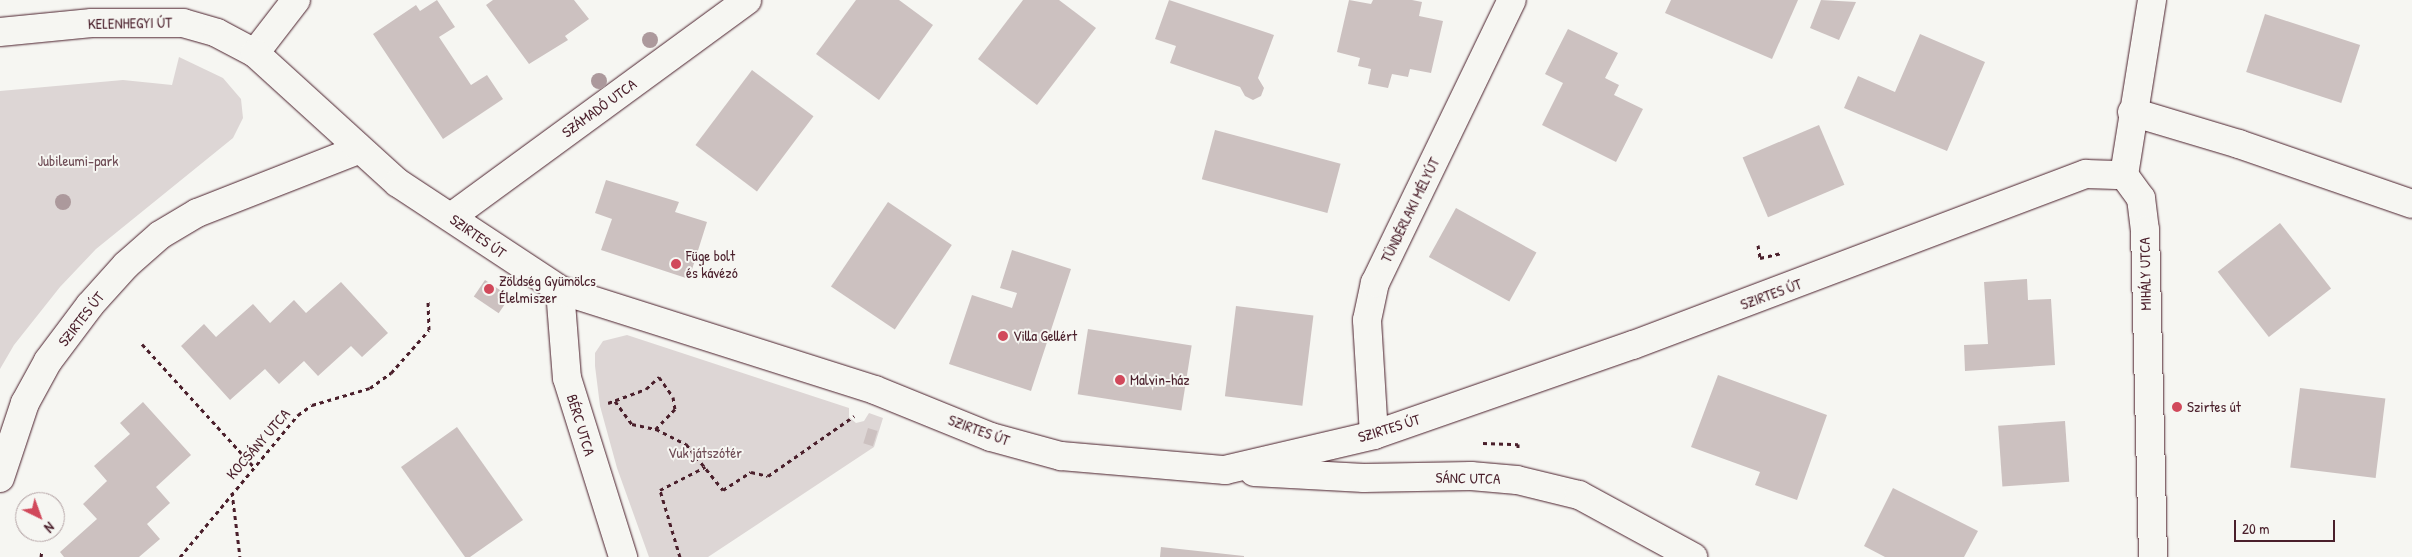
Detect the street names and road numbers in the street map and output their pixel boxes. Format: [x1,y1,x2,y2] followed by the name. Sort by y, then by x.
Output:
[88,13,172,33] street label: KELENHEGYI ÚT
[558,75,640,141] street label: SZÁMADÓ UTCA
[1377,155,1443,265] street label: TÜNDÉRLAKI MÉLYÚT
[447,210,509,262] street label: SZIRTES ÚT
[2135,237,2155,311] street label: MIHÁLY UTCA
[1738,275,1804,313] street label: SZIRTES ÚT
[54,288,108,350] street label: SZIRTES ÚT
[563,392,599,458] street label: BÉRC UTCA
[223,405,293,483] street label: KOCSÁNY UTCA
[1356,410,1422,446] street label: SZIRTES ÚT
[946,411,1012,449] street label: SZIRTES ÚT
[1436,468,1500,488] street label: SÁNC UTCA

